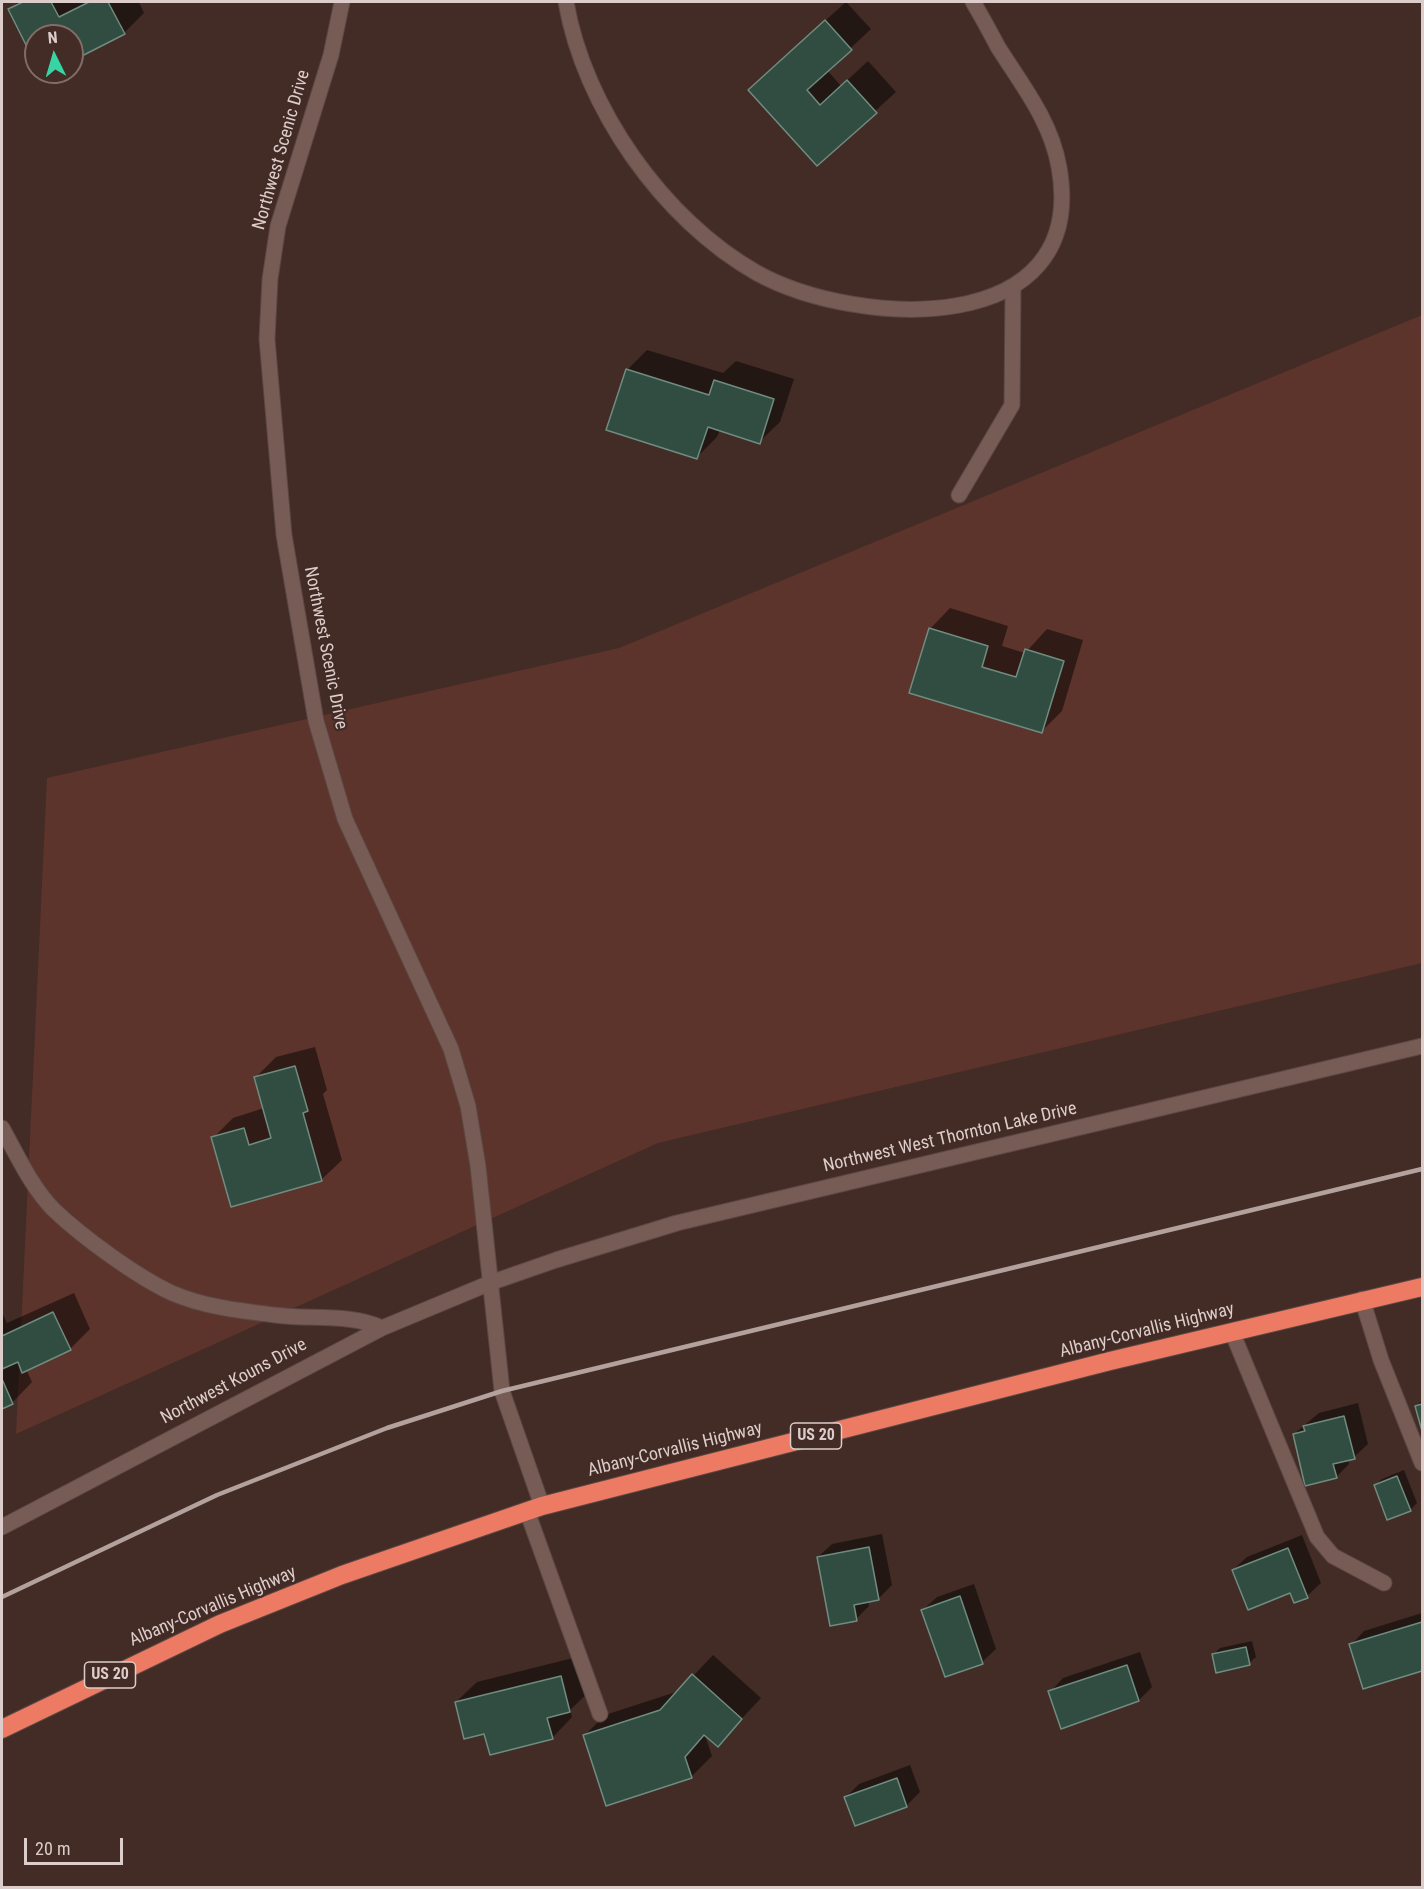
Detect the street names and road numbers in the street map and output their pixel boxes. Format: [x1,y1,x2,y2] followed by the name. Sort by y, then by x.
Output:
[249,68,315,232] street label: Northwest Scenic Drive
[299,565,351,731] street label: Northwest Scenic Drive
[821,1098,1079,1178] street label: Northwest West Thornton Lake Drive
[1058,1299,1236,1363] street label: Albany-Corvallis Highway
[157,1334,311,1430] street label: Northwest Kouns Drive
[586,1418,764,1482] street label: Albany-Corvallis Highway
[790,1423,842,1449] road number: US 20
[126,1562,300,1652] street label: Albany-Corvallis Highway
[84,1662,136,1688] road number: US 20

